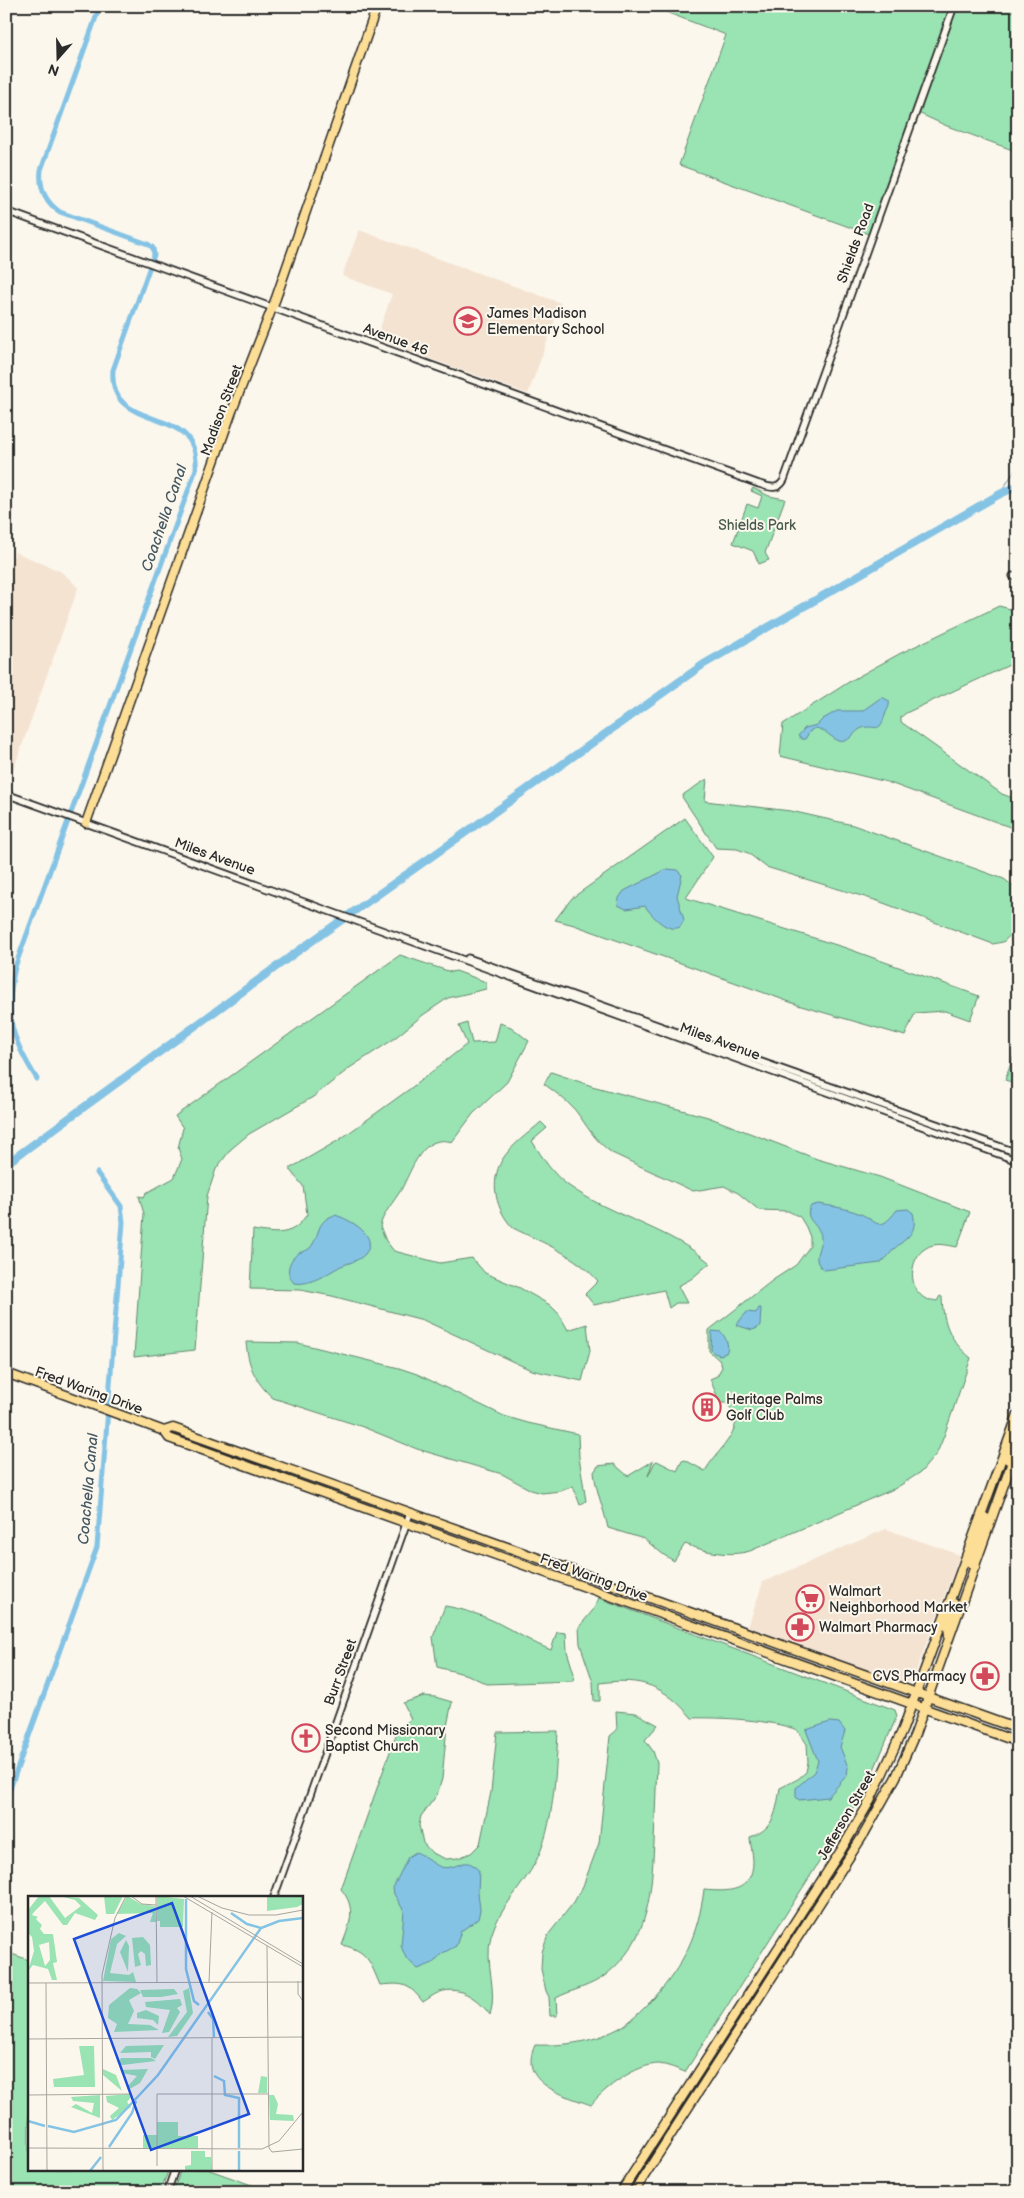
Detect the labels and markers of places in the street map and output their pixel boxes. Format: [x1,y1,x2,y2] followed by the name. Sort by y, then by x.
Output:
[487,305,605,338] place label: James Madison Elementary School
[453,306,483,336] school or university icon: James Madison Elementary School
[726,1391,823,1424] place label: Heritage Palms Golf Club
[692,1392,722,1422] building icon: Heritage Palms Golf Club
[829,1583,968,1616] place label: Walmart Neighborhood Market
[795,1584,825,1614] supermarket icon: Walmart Neighborhood Market
[785,1612,815,1642] pharmacy icon: Walmart Pharmacy
[819,1619,938,1636] place label: Walmart Pharmacy
[970,1661,1000,1691] pharmacy icon: CVS Pharmacy
[872,1668,967,1685] place label: CVS Pharmacy
[325,1722,446,1755] place label: Second Missionary Baptist Church
[291,1723,321,1753] church icon: Second Missionary Baptist Church

